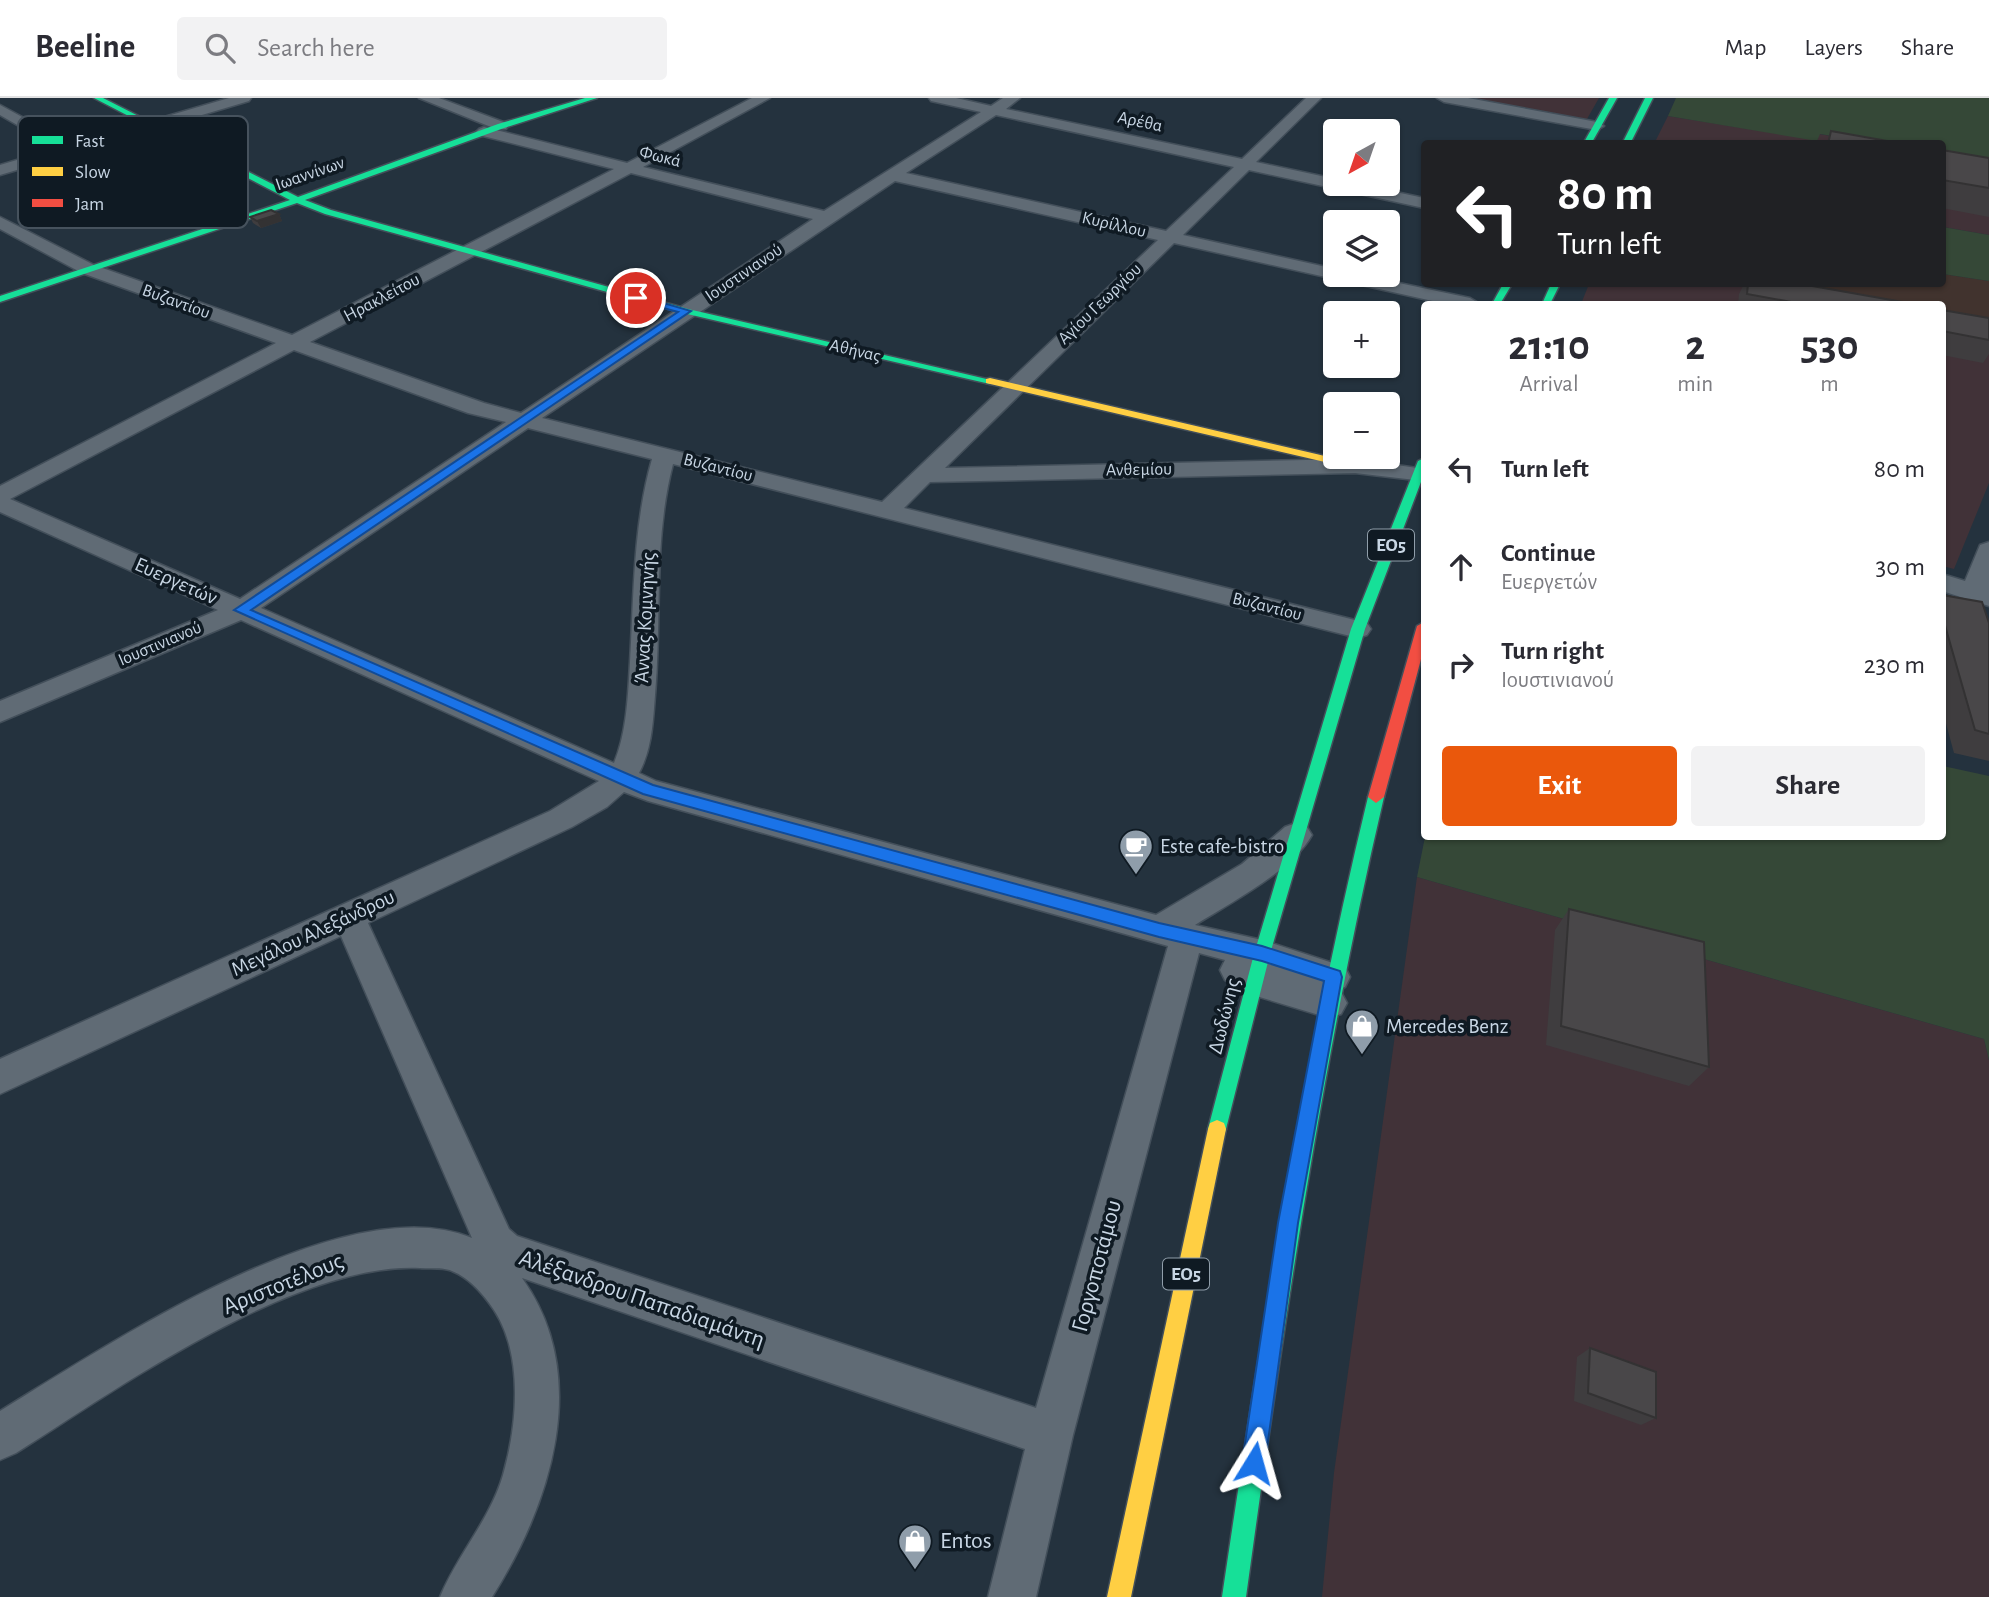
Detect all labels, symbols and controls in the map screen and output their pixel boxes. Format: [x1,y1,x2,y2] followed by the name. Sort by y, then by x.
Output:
[177,17,667,80] search box
[201,29,239,67] icon: search
[35,31,135,64] text: Beeline
[257,35,375,61] text: Search here
[1724,36,1766,60] text: Map
[1804,36,1863,60] text: Layers
[1901,36,1954,60] text: Share
[1116,108,1164,136] street label: Αρέθα
[18,116,248,228] legend
[1323,119,1400,196] north arrow
[1323,119,1400,469] map controls
[75,132,105,151] text: Fast
[637,143,683,171] street label: Φωκά
[273,153,347,194] street label: Ιωαννίνων
[75,163,111,182] text: Slow
[1442,168,1533,259] icon: left
[1557,170,1654,219] text: 80 m
[75,195,104,214] text: Jam
[1080,208,1148,241] street label: Κυρίλλου
[1323,210,1400,287] button: layers
[1557,228,1661,260] text: Turn left
[702,241,786,305] street label: Ιουστινιανού
[1054,259,1145,348] street label: Αγίου Γεωργίου
[606,268,666,328] pin
[341,270,423,325] street label: Ηρακλείτου
[617,279,655,317] icon: arrive
[140,280,213,323] street label: Βυζαντίου
[1323,301,1400,378] button: +
[1508,325,1590,367] text: 21:10
[1685,325,1705,367] text: 2
[1800,325,1859,367] text: 530
[828,336,882,366] street label: Αθήνας
[1520,373,1579,396] text: Arrival
[1677,373,1713,396] text: min
[1820,373,1839,396] text: m
[1323,392,1400,469] button: −
[681,450,755,485] street label: Βυζαντίου
[1442,450,1480,488] icon: left
[1501,456,1589,482] text: Turn left
[1874,456,1925,482] text: 80 m
[1106,459,1172,480] street label: Ανθεμίου
[1368,530,1414,560] road number: ΕΟ5
[1501,540,1596,566] text: Continue
[1442,548,1480,586] icon: ahead
[631,552,659,684] street label: Άννας Κομνηνής
[132,554,221,609] street label: Ευεργετών
[1875,554,1925,580] text: 30 m
[1501,571,1597,594] text: Ευεργετών
[1230,589,1304,624] street label: Βυζαντίου
[116,618,204,670] street label: Ιουστινιανού
[1501,638,1604,664] text: Turn right
[1442,646,1480,684] icon: right
[1864,652,1925,678] text: 230 m
[1501,669,1614,692] text: Ιουστινιανού
[1442,746,1677,826] button: Exit
[1691,746,1925,826] button: Share
[1117,827,1155,876] cafe icon: Este cafe-bistro
[1160,836,1284,857] place label: Este cafe-bistro
[228,886,398,981] street label: Μεγάλου Αλεξάνδρου
[1204,976,1244,1056] street label: Δωδώνης
[1343,1007,1381,1056] shop icon: Mercedes Benz
[1386,1016,1508,1037] place label: Mercedes Benz
[1068,1197,1126,1335] street label: Γοργοποτάμου
[516,1246,768,1352] street label: Αλέξανδρου Παπαδιαμάντη
[219,1249,347,1319] street label: Αριστοτέλους
[1163,1258,1209,1290] road number: ΕΟ5
[1217,1426,1291,1500] position arrow
[896,1522,934,1571] shop icon: Entos
[940,1529,992,1553] place label: Entos

